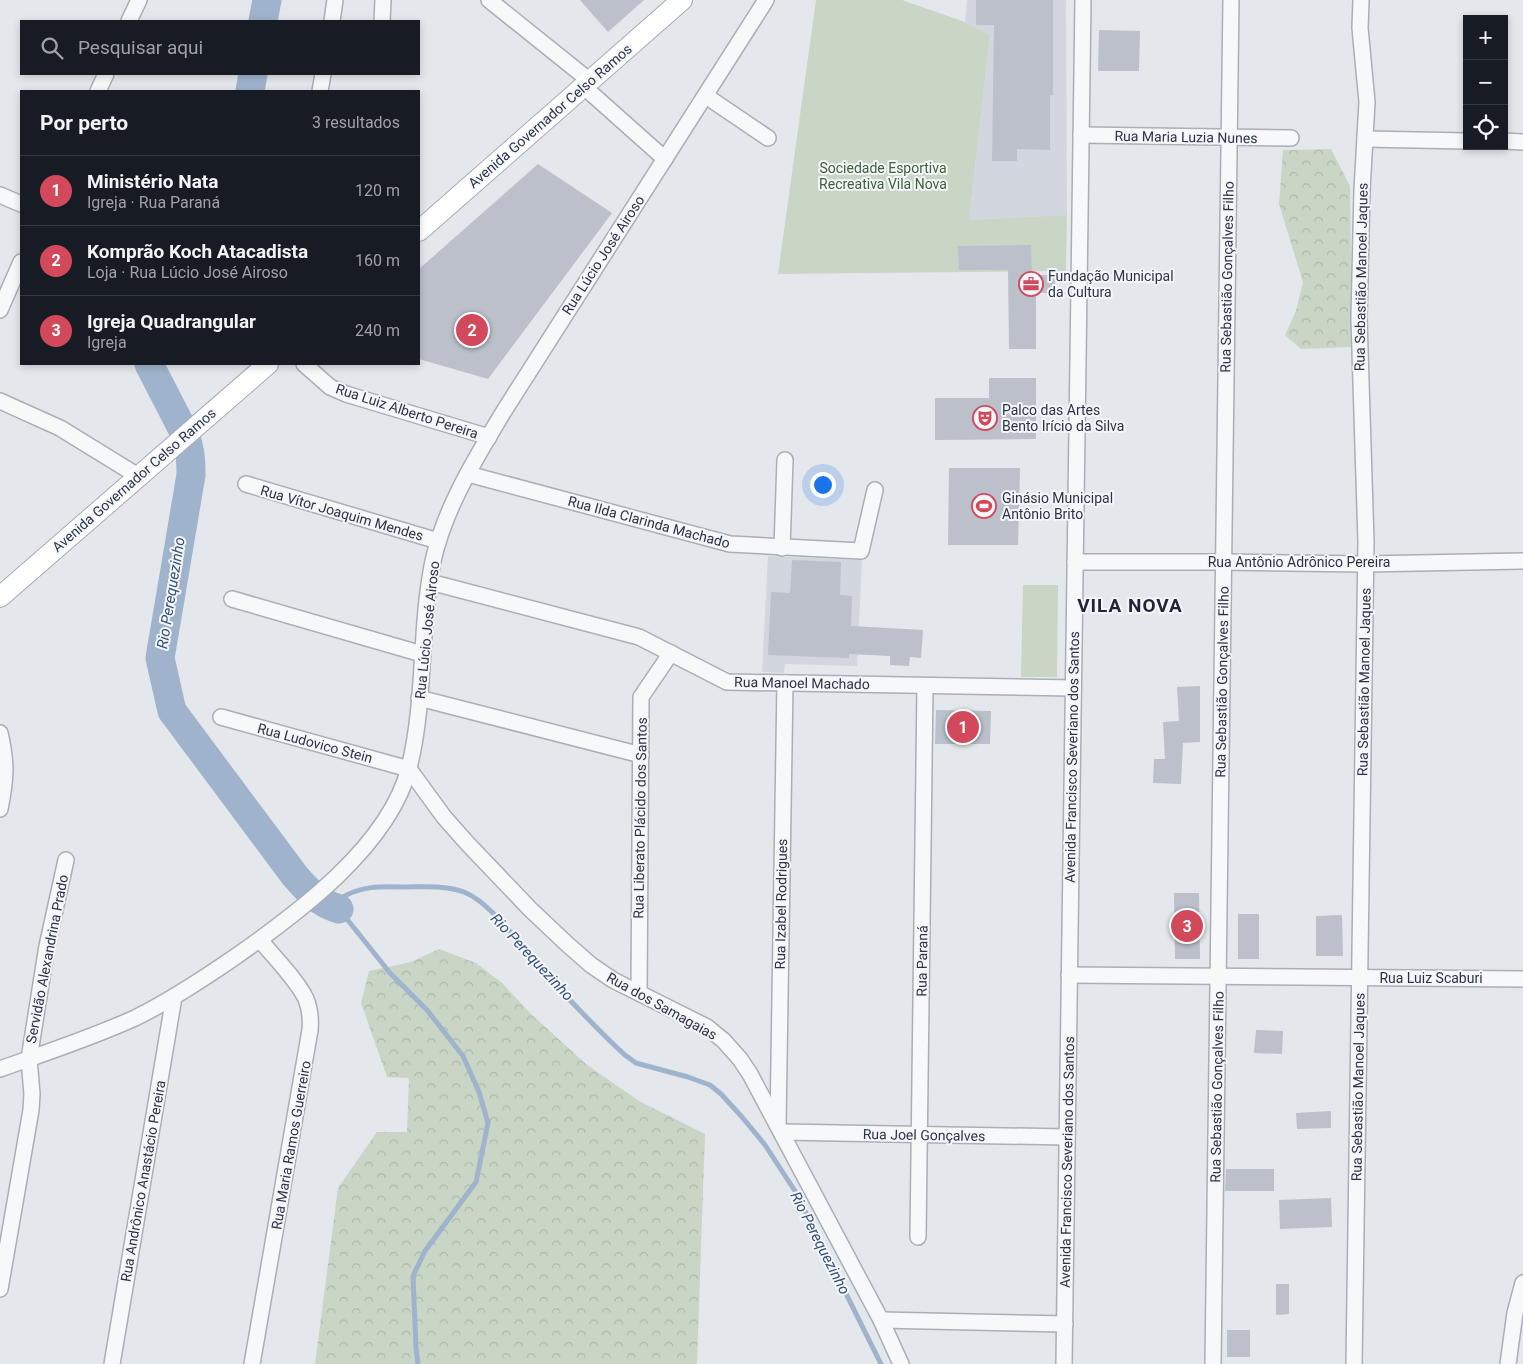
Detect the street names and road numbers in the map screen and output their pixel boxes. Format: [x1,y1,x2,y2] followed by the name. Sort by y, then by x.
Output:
[465,41,635,191] street label: Avenida Governador Celso Ramos
[1114,128,1258,146] street label: Rua Maria Luzia Nunes
[1217,181,1237,373] street label: Rua Sebastião Gonçalves Filho
[1351,183,1371,371] street label: Rua Sebastião Manoel Jaques
[559,192,648,318] street label: Rua Lúcio José Airoso
[334,380,480,442] street label: Rua Luiz Alberto Pereira
[49,405,219,555] street label: Avenida Governador Celso Ramos
[259,482,425,544] street label: Rua Vítor Joaquim Mendes
[566,493,732,551] street label: Rua Ilda Clarinda Machado
[1208,554,1390,570] street label: Rua Antônio Adrônico Pereira
[412,560,442,700] street label: Rua Lúcio José Airoso
[1212,586,1232,778] street label: Rua Sebastião Gonçalves Filho
[1354,588,1374,776] street label: Rua Sebastião Manoel Jaques
[1062,631,1082,883] street label: Avenida Francisco Severiano dos Santos
[734,674,870,692] street label: Rua Manoel Machado
[630,717,650,919] street label: Rua Liberato Plácido dos Santos
[256,720,374,766] street label: Rua Ludovico Stein
[772,838,790,970] street label: Rua Izabel Rodrigues
[23,873,71,1045] street label: Servidão Alexandrina Prado
[913,925,931,997] street label: Rua Paraná
[604,969,720,1043] street label: Rua dos Samagaias
[1379,970,1483,986] street label: Rua Luiz Scaburi
[1207,991,1227,1183] street label: Rua Sebastião Gonçalves Filho
[1348,993,1368,1181] street label: Rua Sebastião Manoel Jaques
[1057,1036,1077,1288] street label: Avenida Francisco Severiano dos Santos
[268,1059,314,1231] street label: Rua Maria Ramos Guerreiro
[117,1079,169,1283] street label: Rua Andrônico Anastácio Pereira
[863,1126,985,1144] street label: Rua Joel Gonçalves

